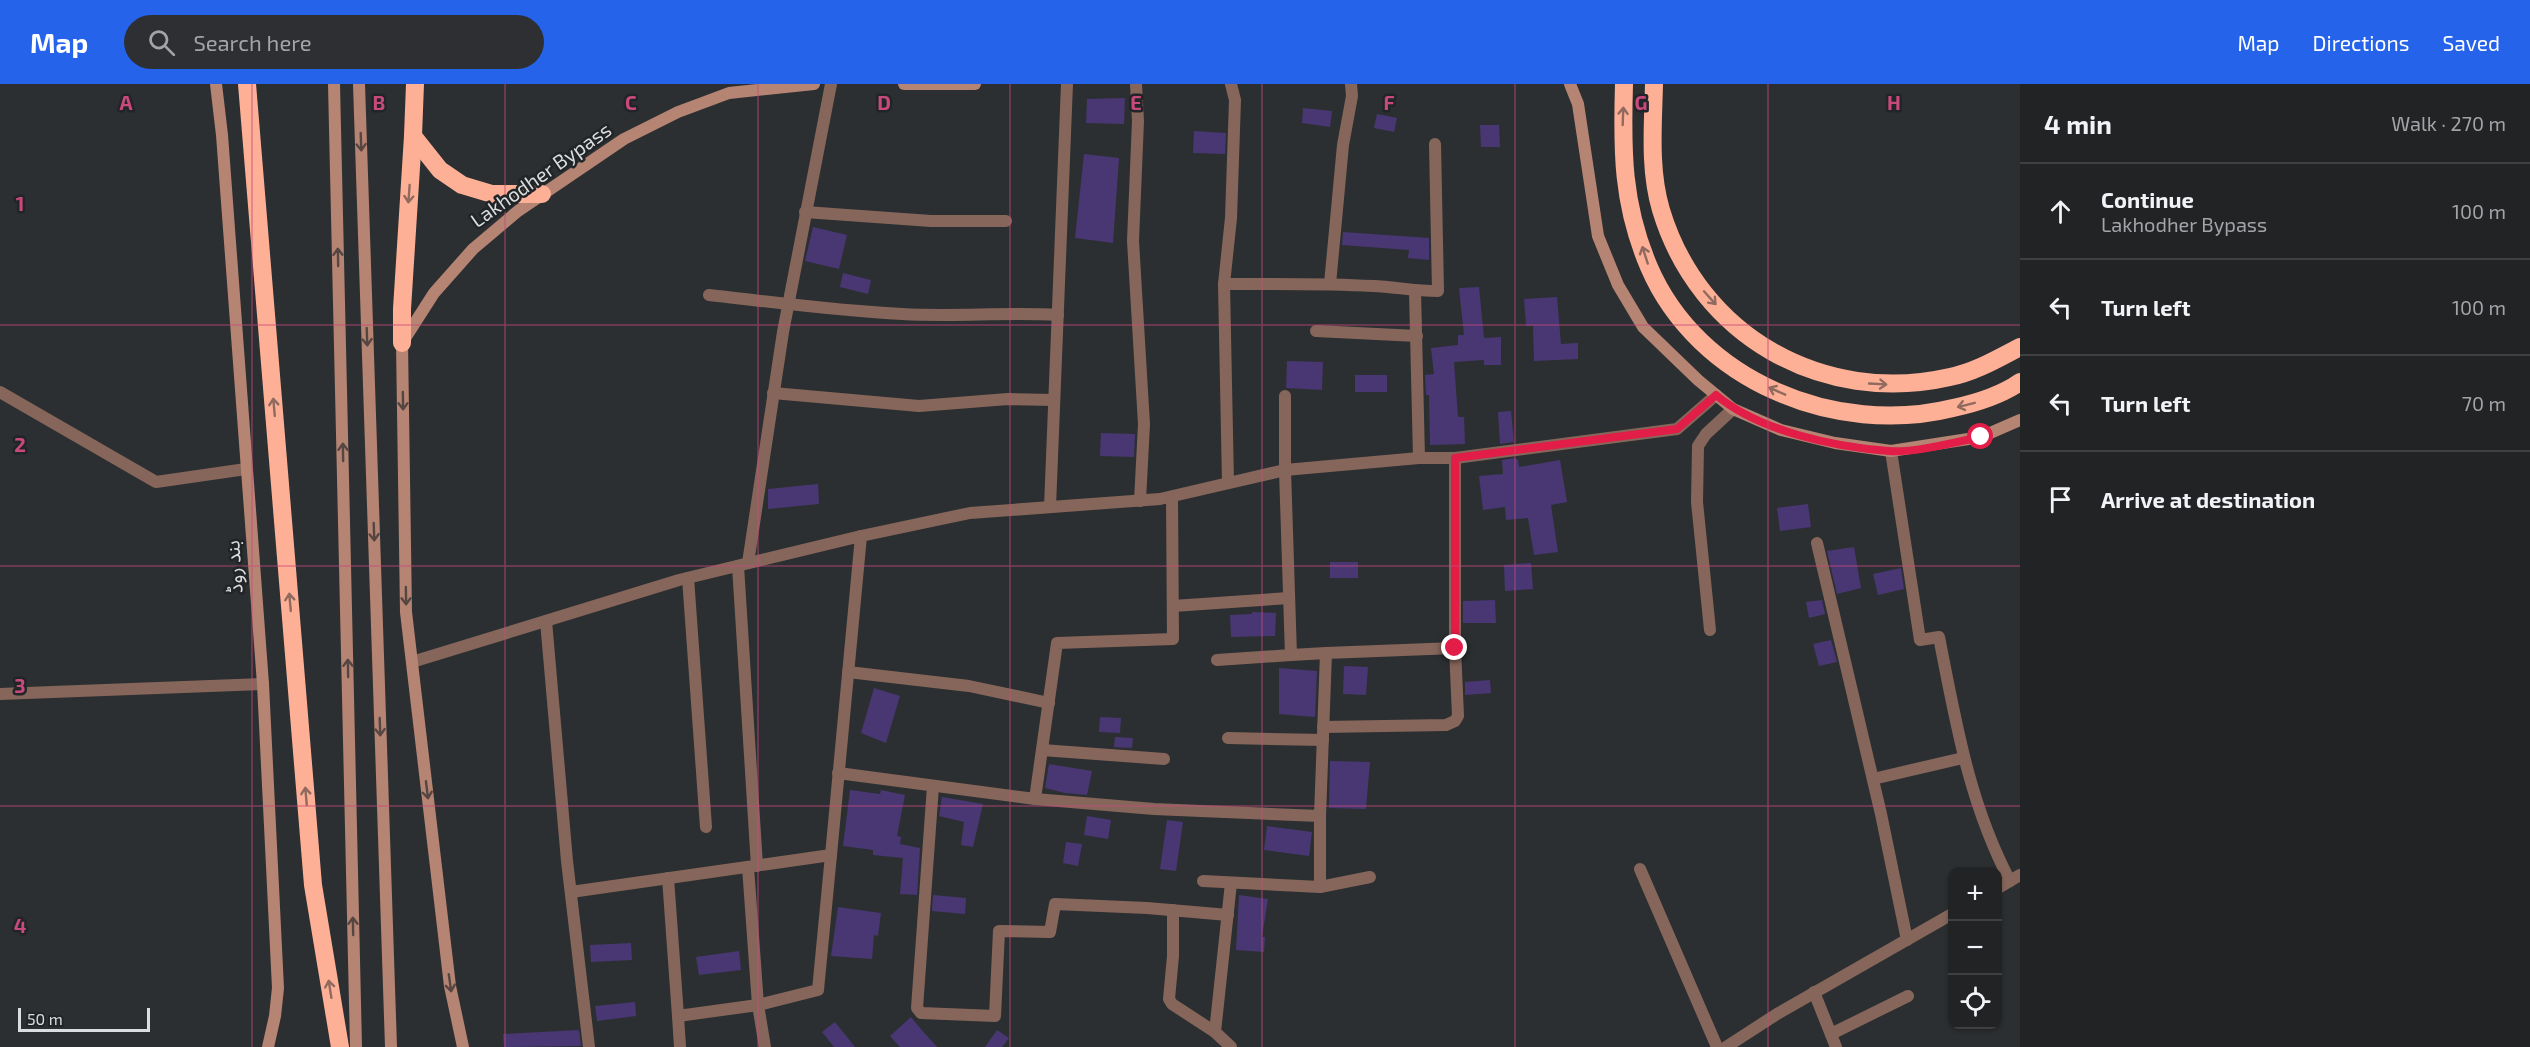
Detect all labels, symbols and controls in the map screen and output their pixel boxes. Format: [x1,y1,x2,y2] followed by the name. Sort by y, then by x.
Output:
[124,15,544,69] search box
[30,25,88,59] text: Map
[145,26,178,59] icon: search
[193,29,312,55] text: Search here
[2237,30,2280,55] text: Map
[2313,30,2409,55] text: Directions
[2442,30,2500,55] text: Saved
[119,90,133,114] text: A
[373,90,385,114] text: B
[625,90,637,114] text: C
[877,90,891,114] text: D
[1130,90,1142,114] text: E
[1383,90,1395,114] text: F
[1635,90,1647,114] text: G
[1887,90,1901,114] text: H
[1618,107,1629,127] one-way arrow
[2044,108,2112,139] text: 4 min
[2391,111,2506,135] text: Walk · 270 m
[465,117,615,232] street label: Lakhodher Bypass
[355,132,367,152] one-way arrow
[404,184,415,204] one-way arrow
[2101,186,2194,212] text: Continue
[16,191,24,215] text: 1
[2044,195,2077,228] icon: ahead
[2452,199,2506,223] text: 100 m
[2101,212,2267,236] text: Lakhodher Bypass
[1639,246,1650,265] one-way arrow
[332,247,344,267] one-way arrow
[1703,291,1717,306] one-way arrow
[2044,291,2077,324] icon: left
[2101,294,2190,320] text: Turn left
[2452,295,2506,319] text: 100 m
[361,327,372,347] one-way arrow
[1868,379,1888,390] one-way arrow
[1768,385,1786,396] one-way arrow
[2044,387,2077,420] icon: left
[2101,390,2190,416] text: Turn left
[397,391,409,411] one-way arrow
[2462,391,2506,415] text: 70 m
[268,398,279,418] one-way arrow
[1957,400,1976,412] one-way arrow
[1967,423,1993,449] route start
[14,432,26,456] text: 2
[337,442,348,462] one-way arrow
[2044,483,2077,516] icon: arrive
[2101,486,2315,512] text: Arrive at destination
[368,522,379,542] one-way arrow
[219,540,248,594] street label: بند روڈ
[400,586,412,606] one-way arrow
[284,592,295,612] one-way arrow
[1441,634,1467,660] route end
[342,658,353,678] one-way arrow
[14,673,26,697] text: 3
[375,717,386,737] one-way arrow
[421,779,432,799] one-way arrow
[300,786,311,806] one-way arrow
[1948,867,2002,1029] map controls
[1948,867,2002,921] button: +
[14,913,27,937] text: 4
[348,916,359,936] one-way arrow
[1948,921,2002,975] button: −
[444,973,455,993] one-way arrow
[1948,975,2002,1029] button: locate
[325,980,336,1000] one-way arrow
[18,1005,150,1032] scale bar
[27,1009,63,1028] text: 50 m

